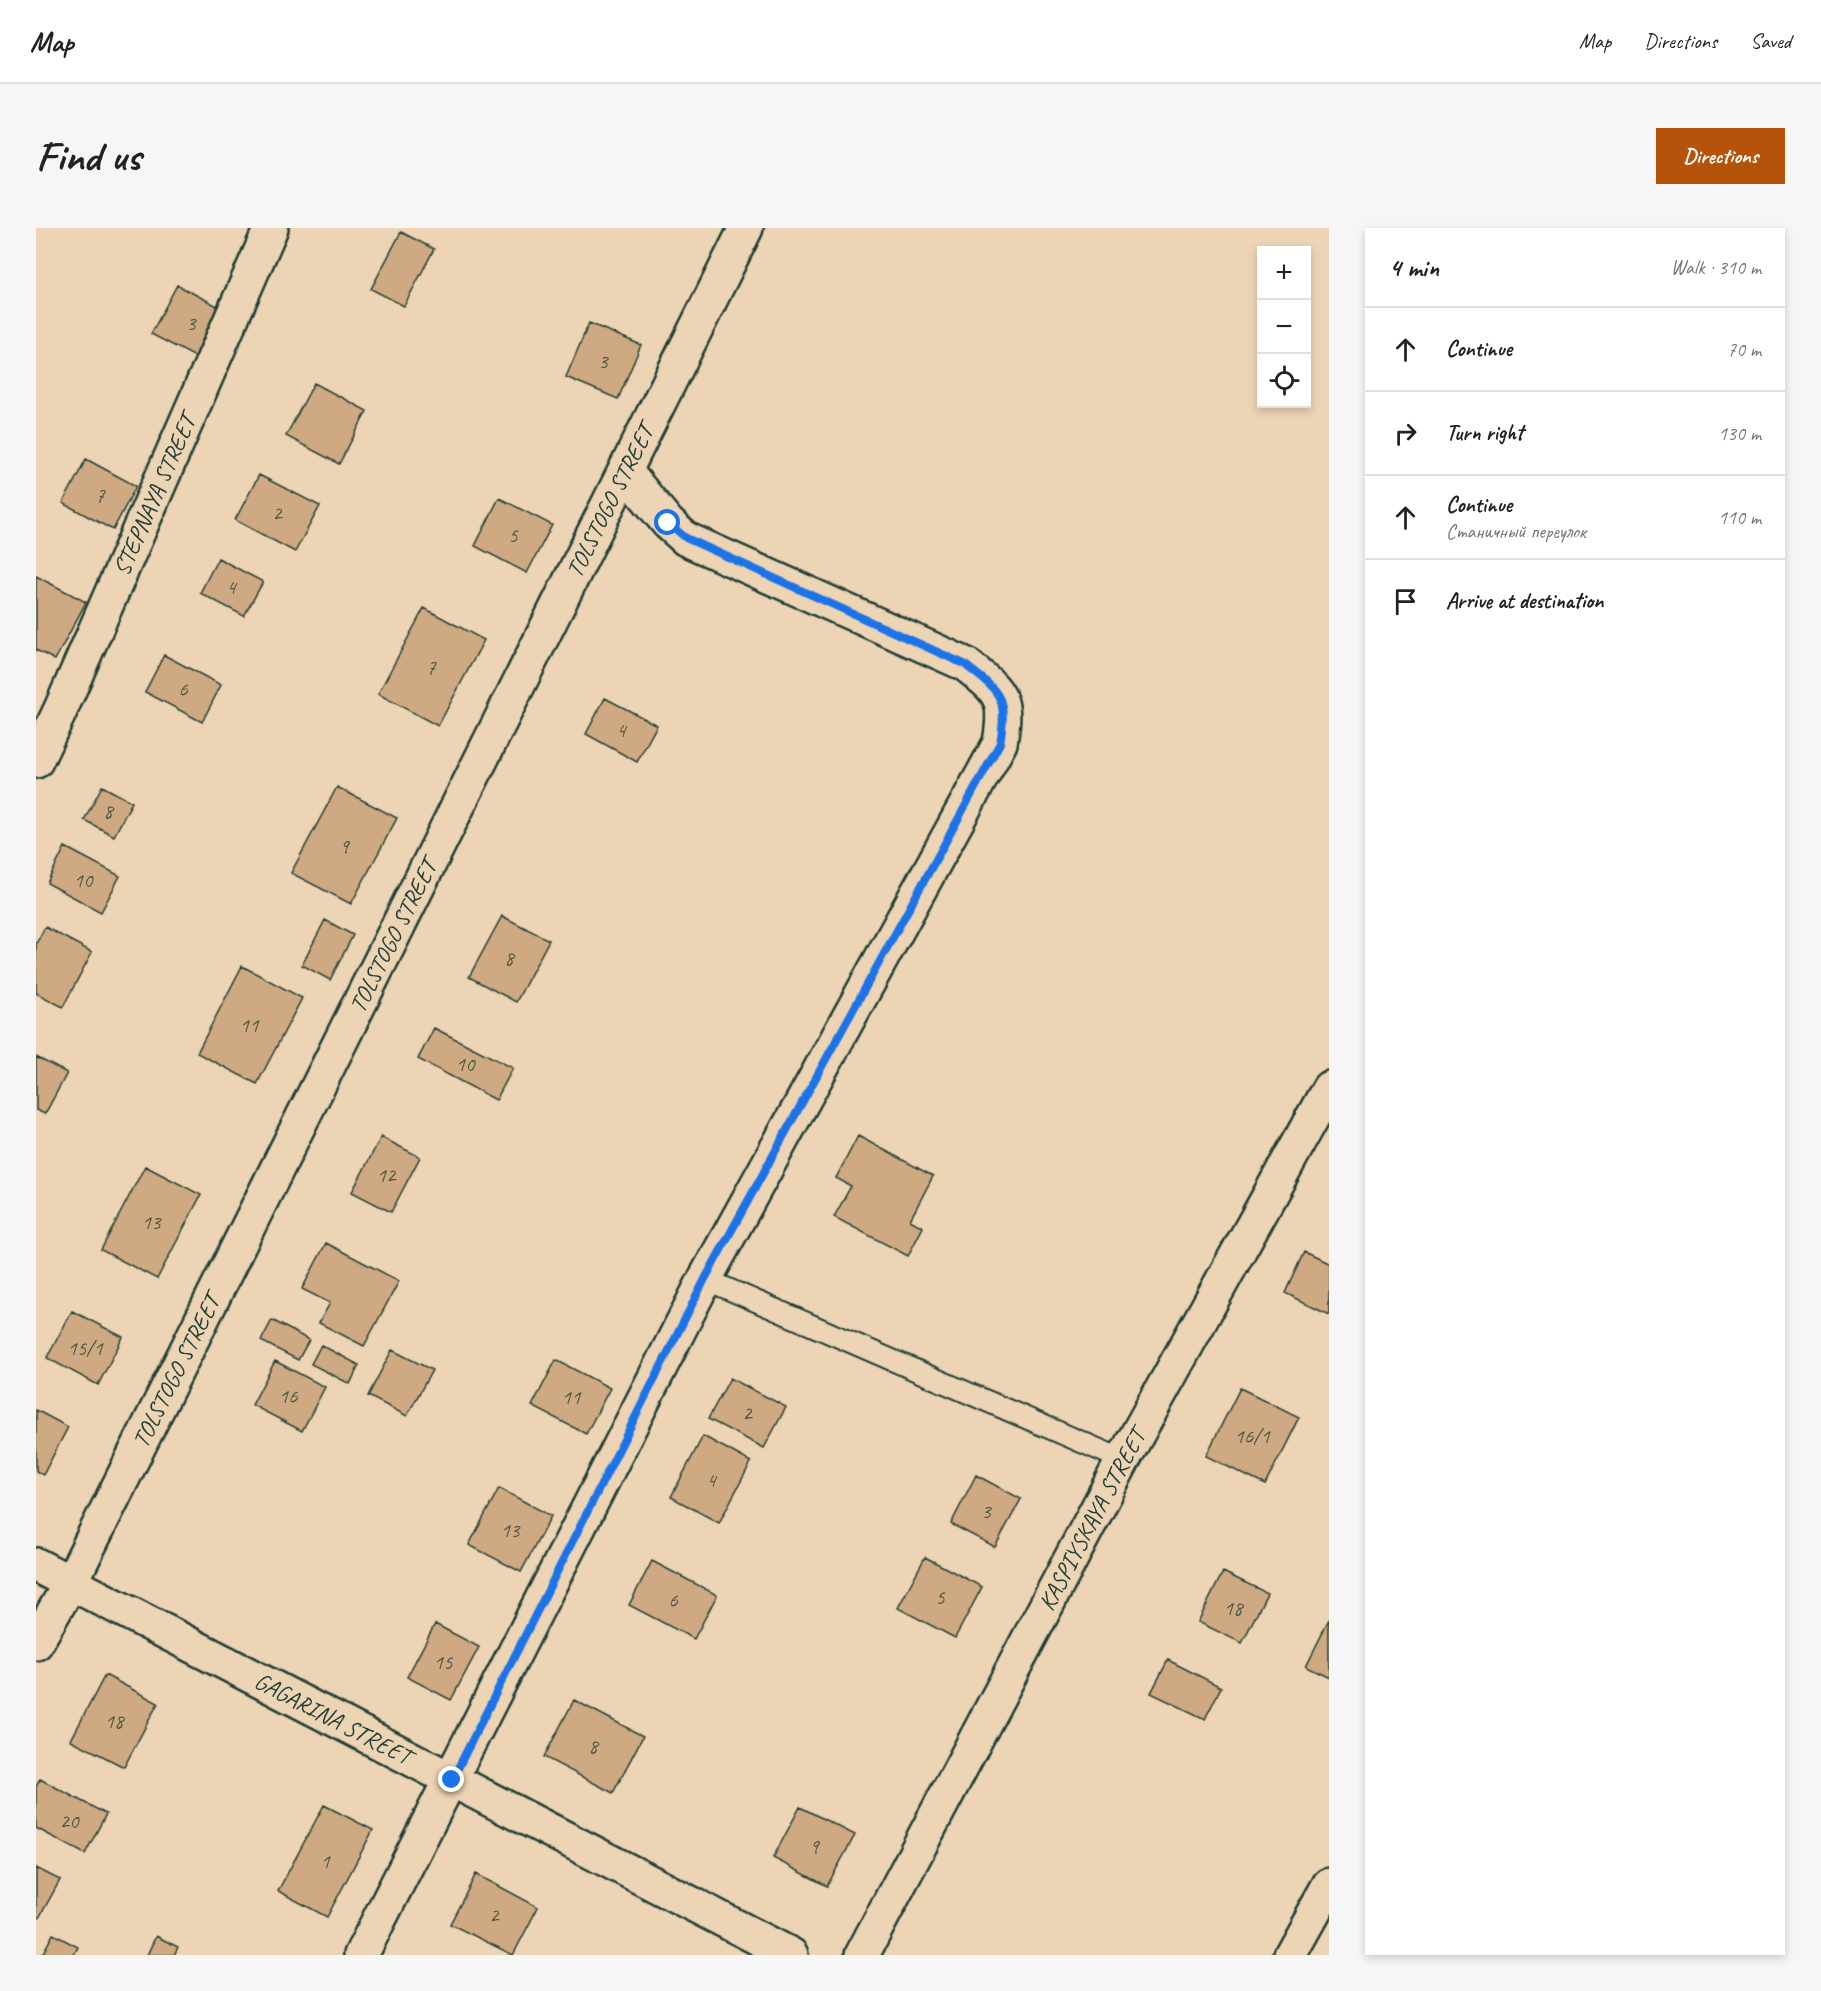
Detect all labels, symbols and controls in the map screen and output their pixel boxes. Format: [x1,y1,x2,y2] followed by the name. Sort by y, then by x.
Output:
[30,24,73,59] text: Map
[1579,28,1611,54] text: Map
[1644,28,1717,54] text: Directions
[1750,28,1791,54] text: Saved
[1656,128,1785,184] button: Directions
[36,130,141,183] text: Find us
[1257,246,1311,408] map controls
[1257,246,1311,300] button: +
[1389,251,1439,284] text: 4 min
[1671,255,1761,280] text: Walk · 310 m
[1257,300,1311,354] button: −
[186,310,197,336] house number: 3
[1389,333,1422,366] icon: ahead
[1446,335,1512,363] text: Continue
[1727,337,1761,362] text: 70 m
[598,348,609,374] house number: 3
[1257,354,1311,408] button: locate
[106,405,205,580] street label: STEPNAYA STREET
[559,415,663,582] street label: TOLSTOGO STREET
[1389,417,1422,450] icon: right
[1446,419,1523,447] text: Turn right
[1718,421,1761,446] text: 130 m
[95,482,106,508] house number: 7
[1446,491,1512,519] text: Continue
[272,500,283,526] house number: 2
[1389,501,1422,534] icon: ahead
[1718,505,1761,530] text: 110 m
[654,509,680,535] route start
[1446,519,1586,544] text: Станичный переулок
[508,522,519,548] house number: 5
[226,574,238,600] house number: 4
[1389,585,1422,618] icon: arrive
[1446,587,1603,615] text: Arrive at destination
[426,654,437,680] house number: 7
[178,676,188,702] house number: 6
[616,717,628,743] house number: 4
[103,798,115,824] house number: 8
[339,833,350,859] house number: 9
[342,849,446,1017] street label: TOLSTOGO STREET
[74,867,94,893] house number: 10
[504,945,516,971] house number: 8
[240,1012,260,1038] house number: 11
[456,1051,476,1077] house number: 10
[377,1162,397,1188] house number: 12
[142,1209,162,1235] house number: 13
[126,1284,229,1452] street label: TOLSTOGO STREET
[67,1335,104,1361] house number: 15/1
[279,1383,298,1409] house number: 16
[562,1384,582,1410] house number: 11
[742,1400,753,1426] house number: 2
[1031,1419,1155,1616] street label: KASPIYSKAYA STREET
[1234,1423,1271,1449] house number: 16/1
[706,1467,718,1493] house number: 4
[981,1498,992,1524] house number: 3
[501,1517,521,1543] house number: 13
[935,1584,946,1610] house number: 5
[668,1587,678,1613] house number: 6
[1224,1595,1245,1621] house number: 18
[434,1649,454,1675] house number: 15
[250,1666,421,1774] street label: GAGARINA STREET
[105,1708,126,1734] house number: 18
[588,1733,600,1759] house number: 8
[438,1766,464,1792] route end
[60,1808,80,1834] house number: 20
[809,1833,820,1859] house number: 9
[320,1848,331,1874] house number: 1
[489,1902,500,1928] house number: 2

